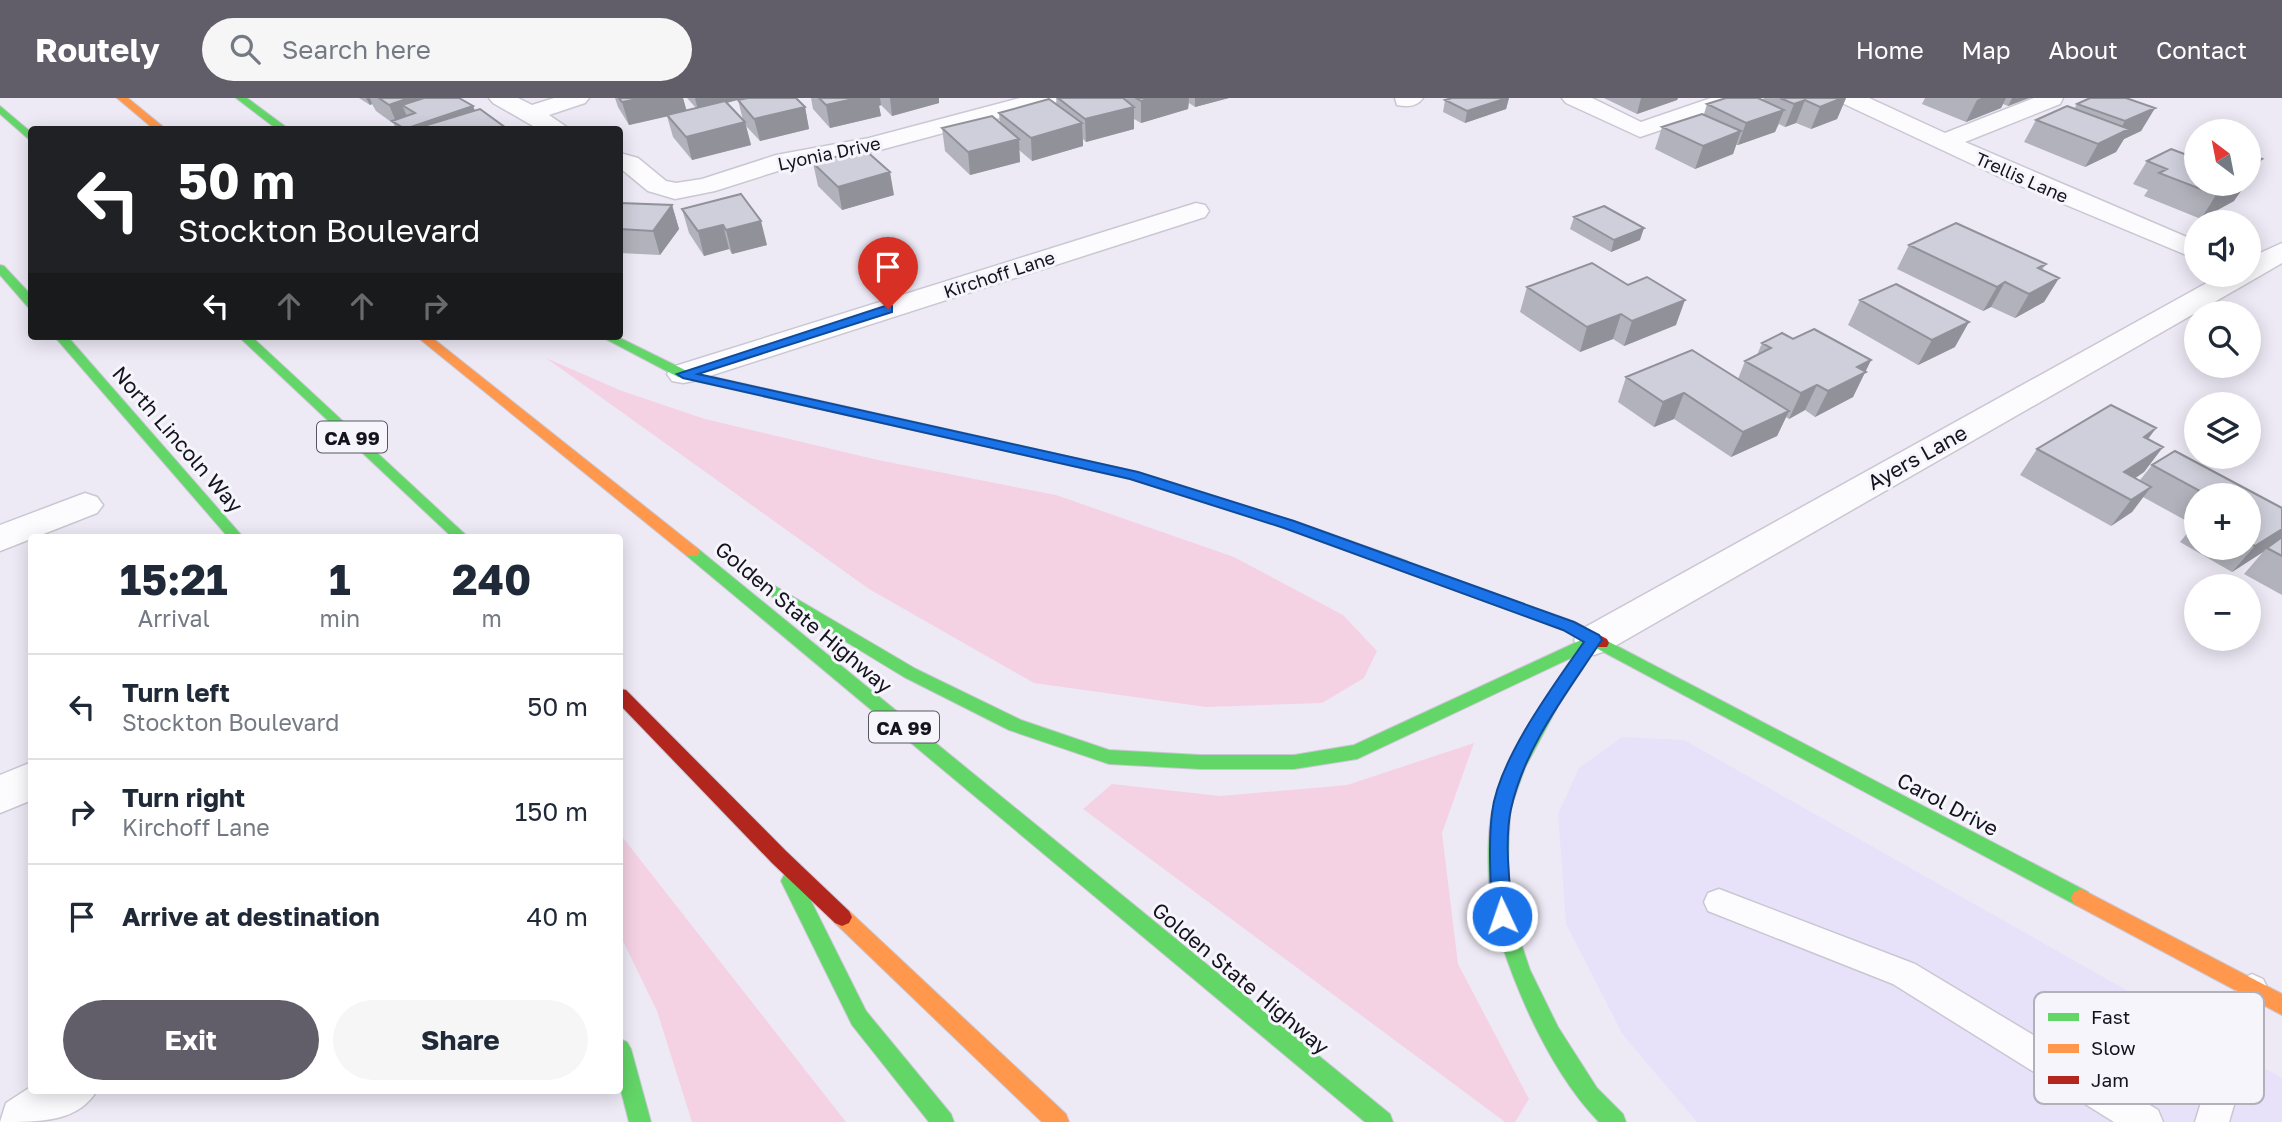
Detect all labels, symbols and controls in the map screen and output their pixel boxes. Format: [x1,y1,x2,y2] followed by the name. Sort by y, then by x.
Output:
[202,18,692,81] search box
[35,30,160,69] text: Routely
[226,30,264,68] icon: search
[282,34,431,65] text: Search here
[1856,35,1924,64] text: Home
[1962,35,2011,64] text: Map
[2049,35,2118,64] text: About
[2156,35,2247,64] text: Contact
[2184,119,2261,196] north arrow
[2184,119,2261,651] map controls
[776,131,882,175] street label: Lyonia Drive
[1972,147,2072,207] street label: Trellis Lane
[178,151,295,210] text: 50 m
[63,154,154,245] icon: left
[2184,210,2261,287] button: sound
[178,211,480,249] text: Stockton Boulevard
[858,237,918,309] pin
[941,246,1057,302] street label: Kirchoff Lane
[869,248,907,286] icon: arrive
[197,287,235,325] icon: left
[270,287,308,325] icon: ahead
[343,287,381,325] icon: ahead
[416,287,454,325] icon: right
[2184,301,2261,378] button: search
[107,360,249,518] street label: North Lincoln Way
[2184,392,2261,469] button: layers
[1863,419,1971,495] street label: Ayers Lane
[317,422,387,452] road number: CA 99
[2184,483,2261,560] button: +
[710,535,898,699] street label: Golden State Highway
[120,554,228,604] text: 15:21
[329,554,351,604] text: 1
[452,554,531,604] text: 240
[2184,574,2261,651] button: −
[138,604,210,632] text: Arrival
[320,604,360,632] text: min
[481,604,502,632] text: m
[122,677,230,708] text: Turn left
[63,688,101,726] icon: left
[527,691,588,722] text: 50 m
[122,708,339,736] text: Stockton Boulevard
[869,712,939,742] road number: CA 99
[1893,767,2003,841] street label: Carol Drive
[122,782,245,813] text: Turn right
[63,793,101,831] icon: right
[515,796,588,827] text: 150 m
[122,813,270,841] text: Kirchoff Lane
[1465,879,1539,953] position arrow
[1147,896,1335,1060] street label: Golden State Highway
[63,898,101,936] icon: arrive
[122,901,380,932] text: Arrive at destination
[527,901,588,932] text: 40 m
[2034,992,2264,1104] legend
[63,1000,319,1080] button: Exit
[333,1000,588,1080] button: Share
[2091,1005,2130,1028] text: Fast
[2091,1036,2136,1059] text: Slow
[2091,1068,2129,1091] text: Jam

